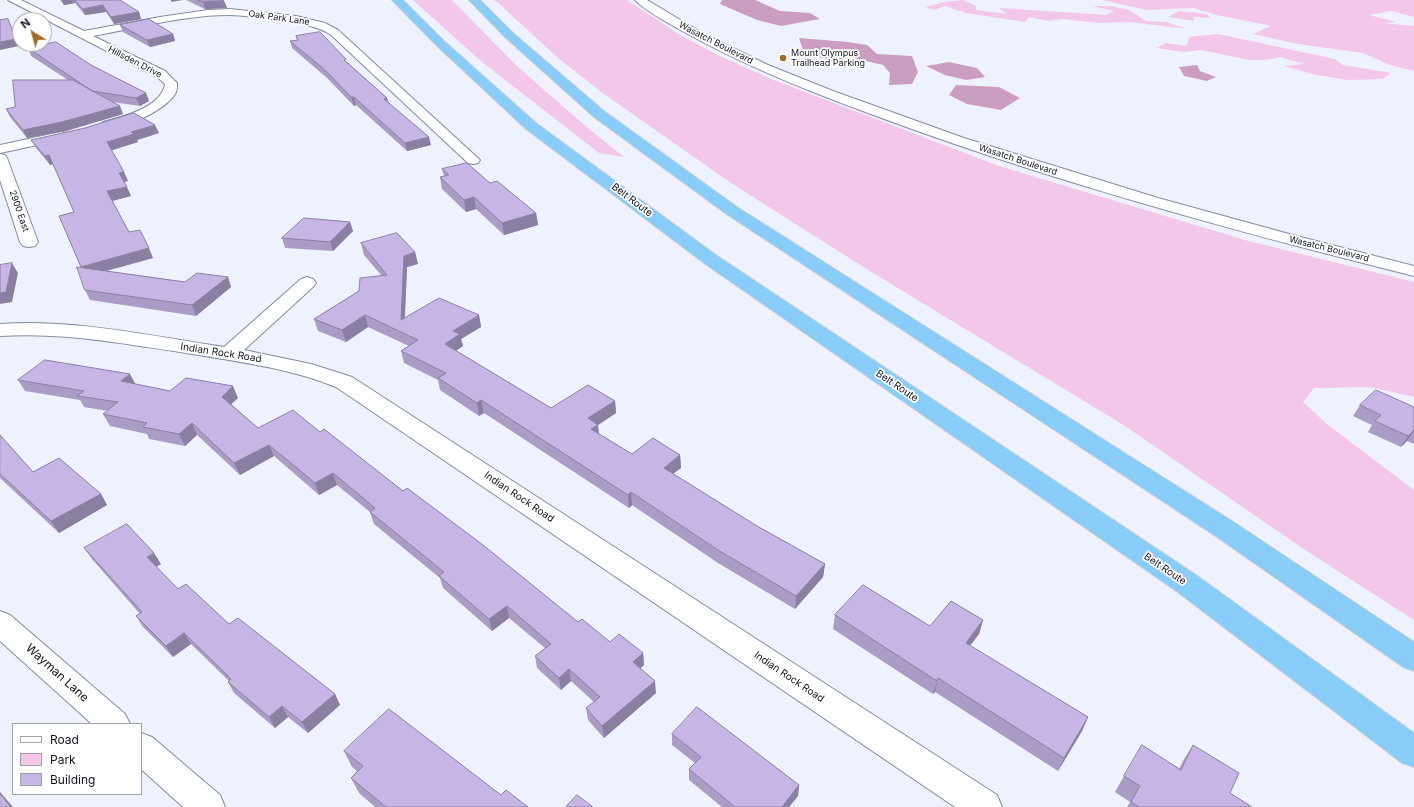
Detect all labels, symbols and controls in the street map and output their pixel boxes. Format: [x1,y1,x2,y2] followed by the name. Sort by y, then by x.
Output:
[248,8,310,28] street label: Oak Park Lane
[12,12,52,52] north arrow
[18,15,33,31] text: N
[677,20,755,66] street label: Wasatch Boulevard
[106,44,164,80] street label: Hillsden Drive
[791,48,865,69] place label: Mount Olympus Trailhead Parking
[778,53,788,63] marker: Mount Olympus Trailhead Parking
[977,142,1059,178] street label: Wasatch Boulevard
[609,181,655,219] street label: Belt Route
[7,189,31,233] street label: 2900 East
[1288,234,1370,264] street label: Wasatch Boulevard
[180,341,262,365] street label: Indian Rock Road
[874,368,920,404] street label: Belt Route
[482,469,556,525] street label: Indian Rock Road
[1142,551,1188,587] street label: Belt Route
[23,641,91,705] street label: Wayman Lane
[752,649,826,705] street label: Indian Rock Road
[12,723,142,795] legend
[50,732,79,747] text: Road
[50,752,76,767] text: Park
[50,772,95,787] text: Building

